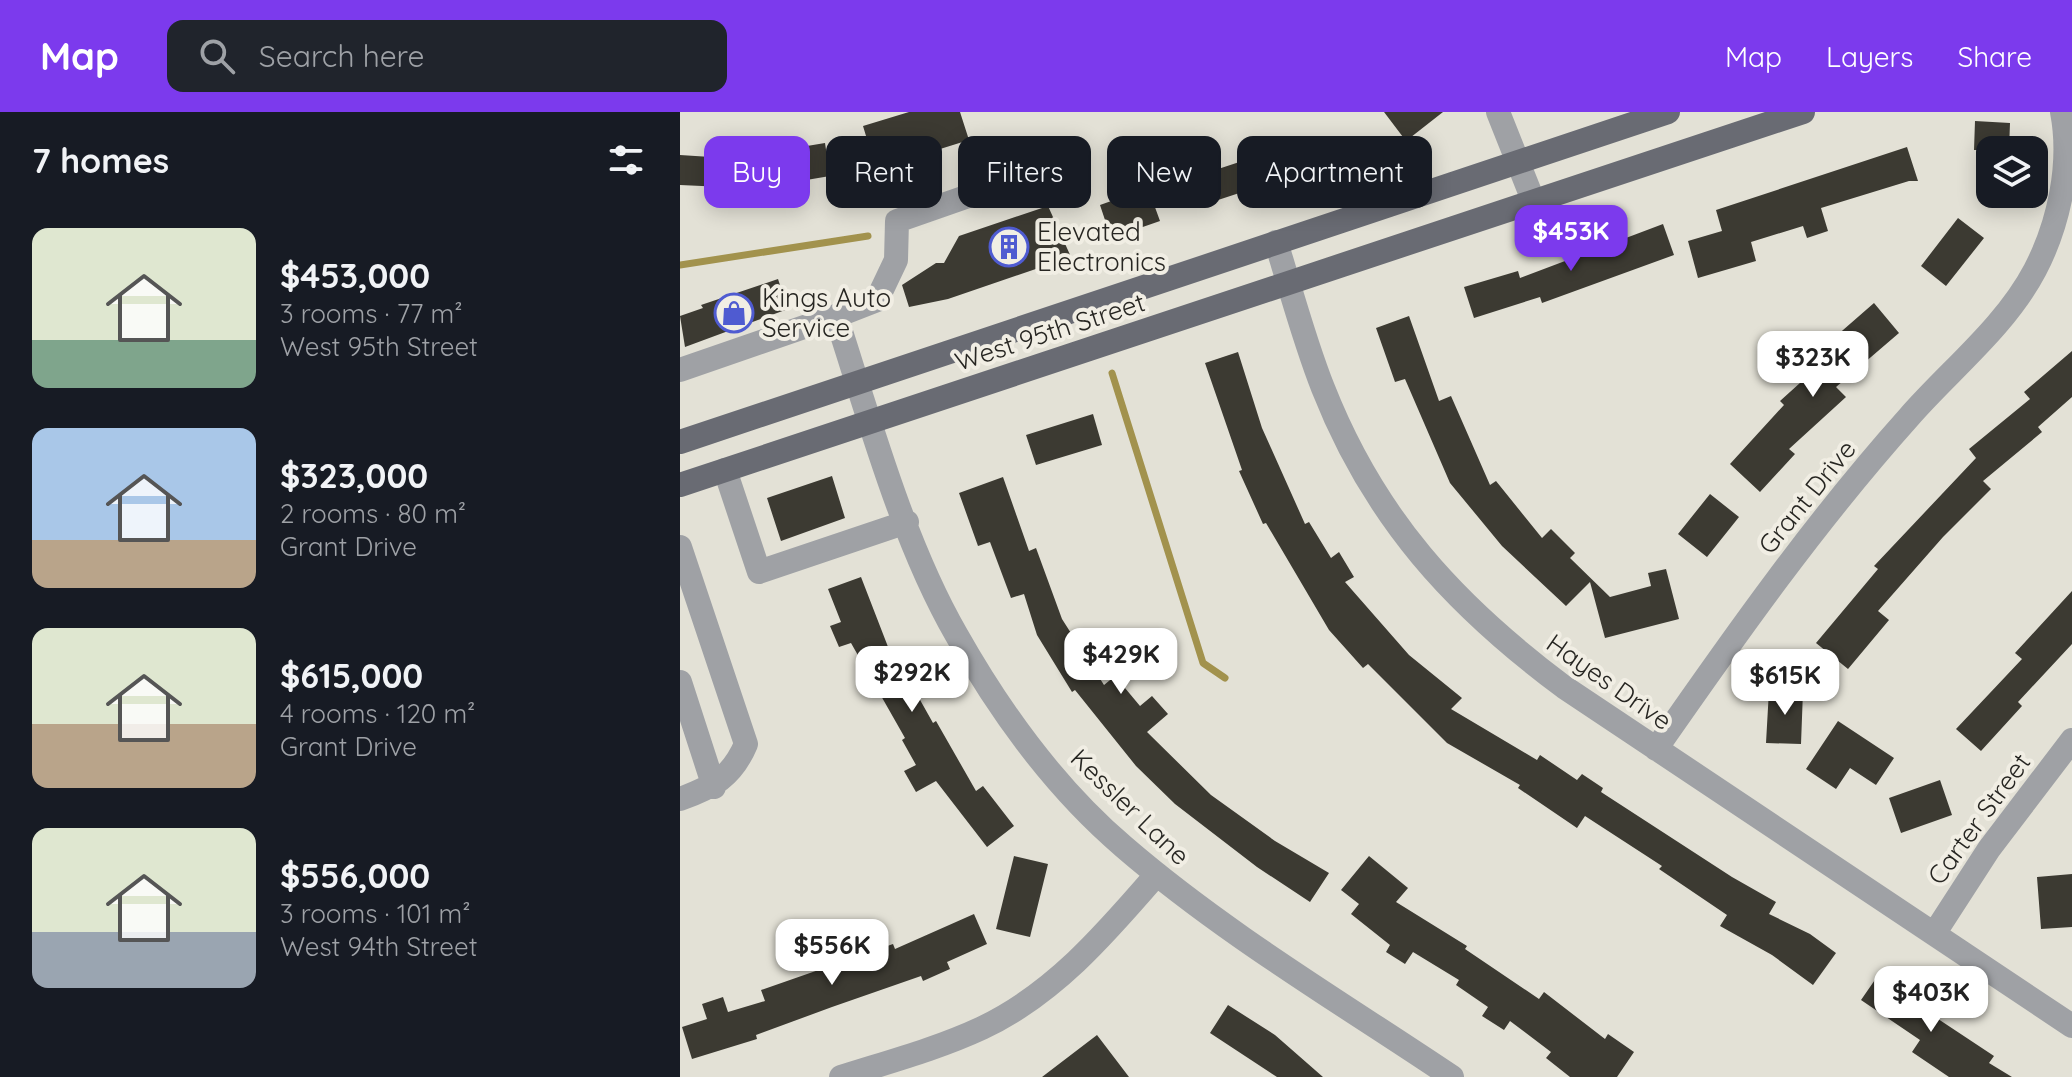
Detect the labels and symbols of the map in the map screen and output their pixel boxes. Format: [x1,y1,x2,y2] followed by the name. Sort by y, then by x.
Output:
[1515,205,1627,273] pin: $453K
[1037,215,1166,278] place label: Elevated Electronics
[988,226,1030,268] building icon: Elevated Electronics
[762,281,891,344] place label: Kings Auto Service
[951,285,1149,378] street label: West 95th Street
[713,292,755,334] shop icon: Kings Auto Service
[1757,331,1869,399] pin: $323K
[1751,433,1863,560] street label: Grant Drive
[1540,626,1678,737] street label: Hayes Drive
[1065,628,1177,696] pin: $429K
[856,646,968,714] pin: $292K
[1729,649,1841,717] pin: $615K
[1064,742,1197,872] street label: Kessler Lane
[1920,747,2037,891] street label: Carter Street
[776,919,888,987] pin: $556K
[1875,966,1987,1034] pin: $403K

